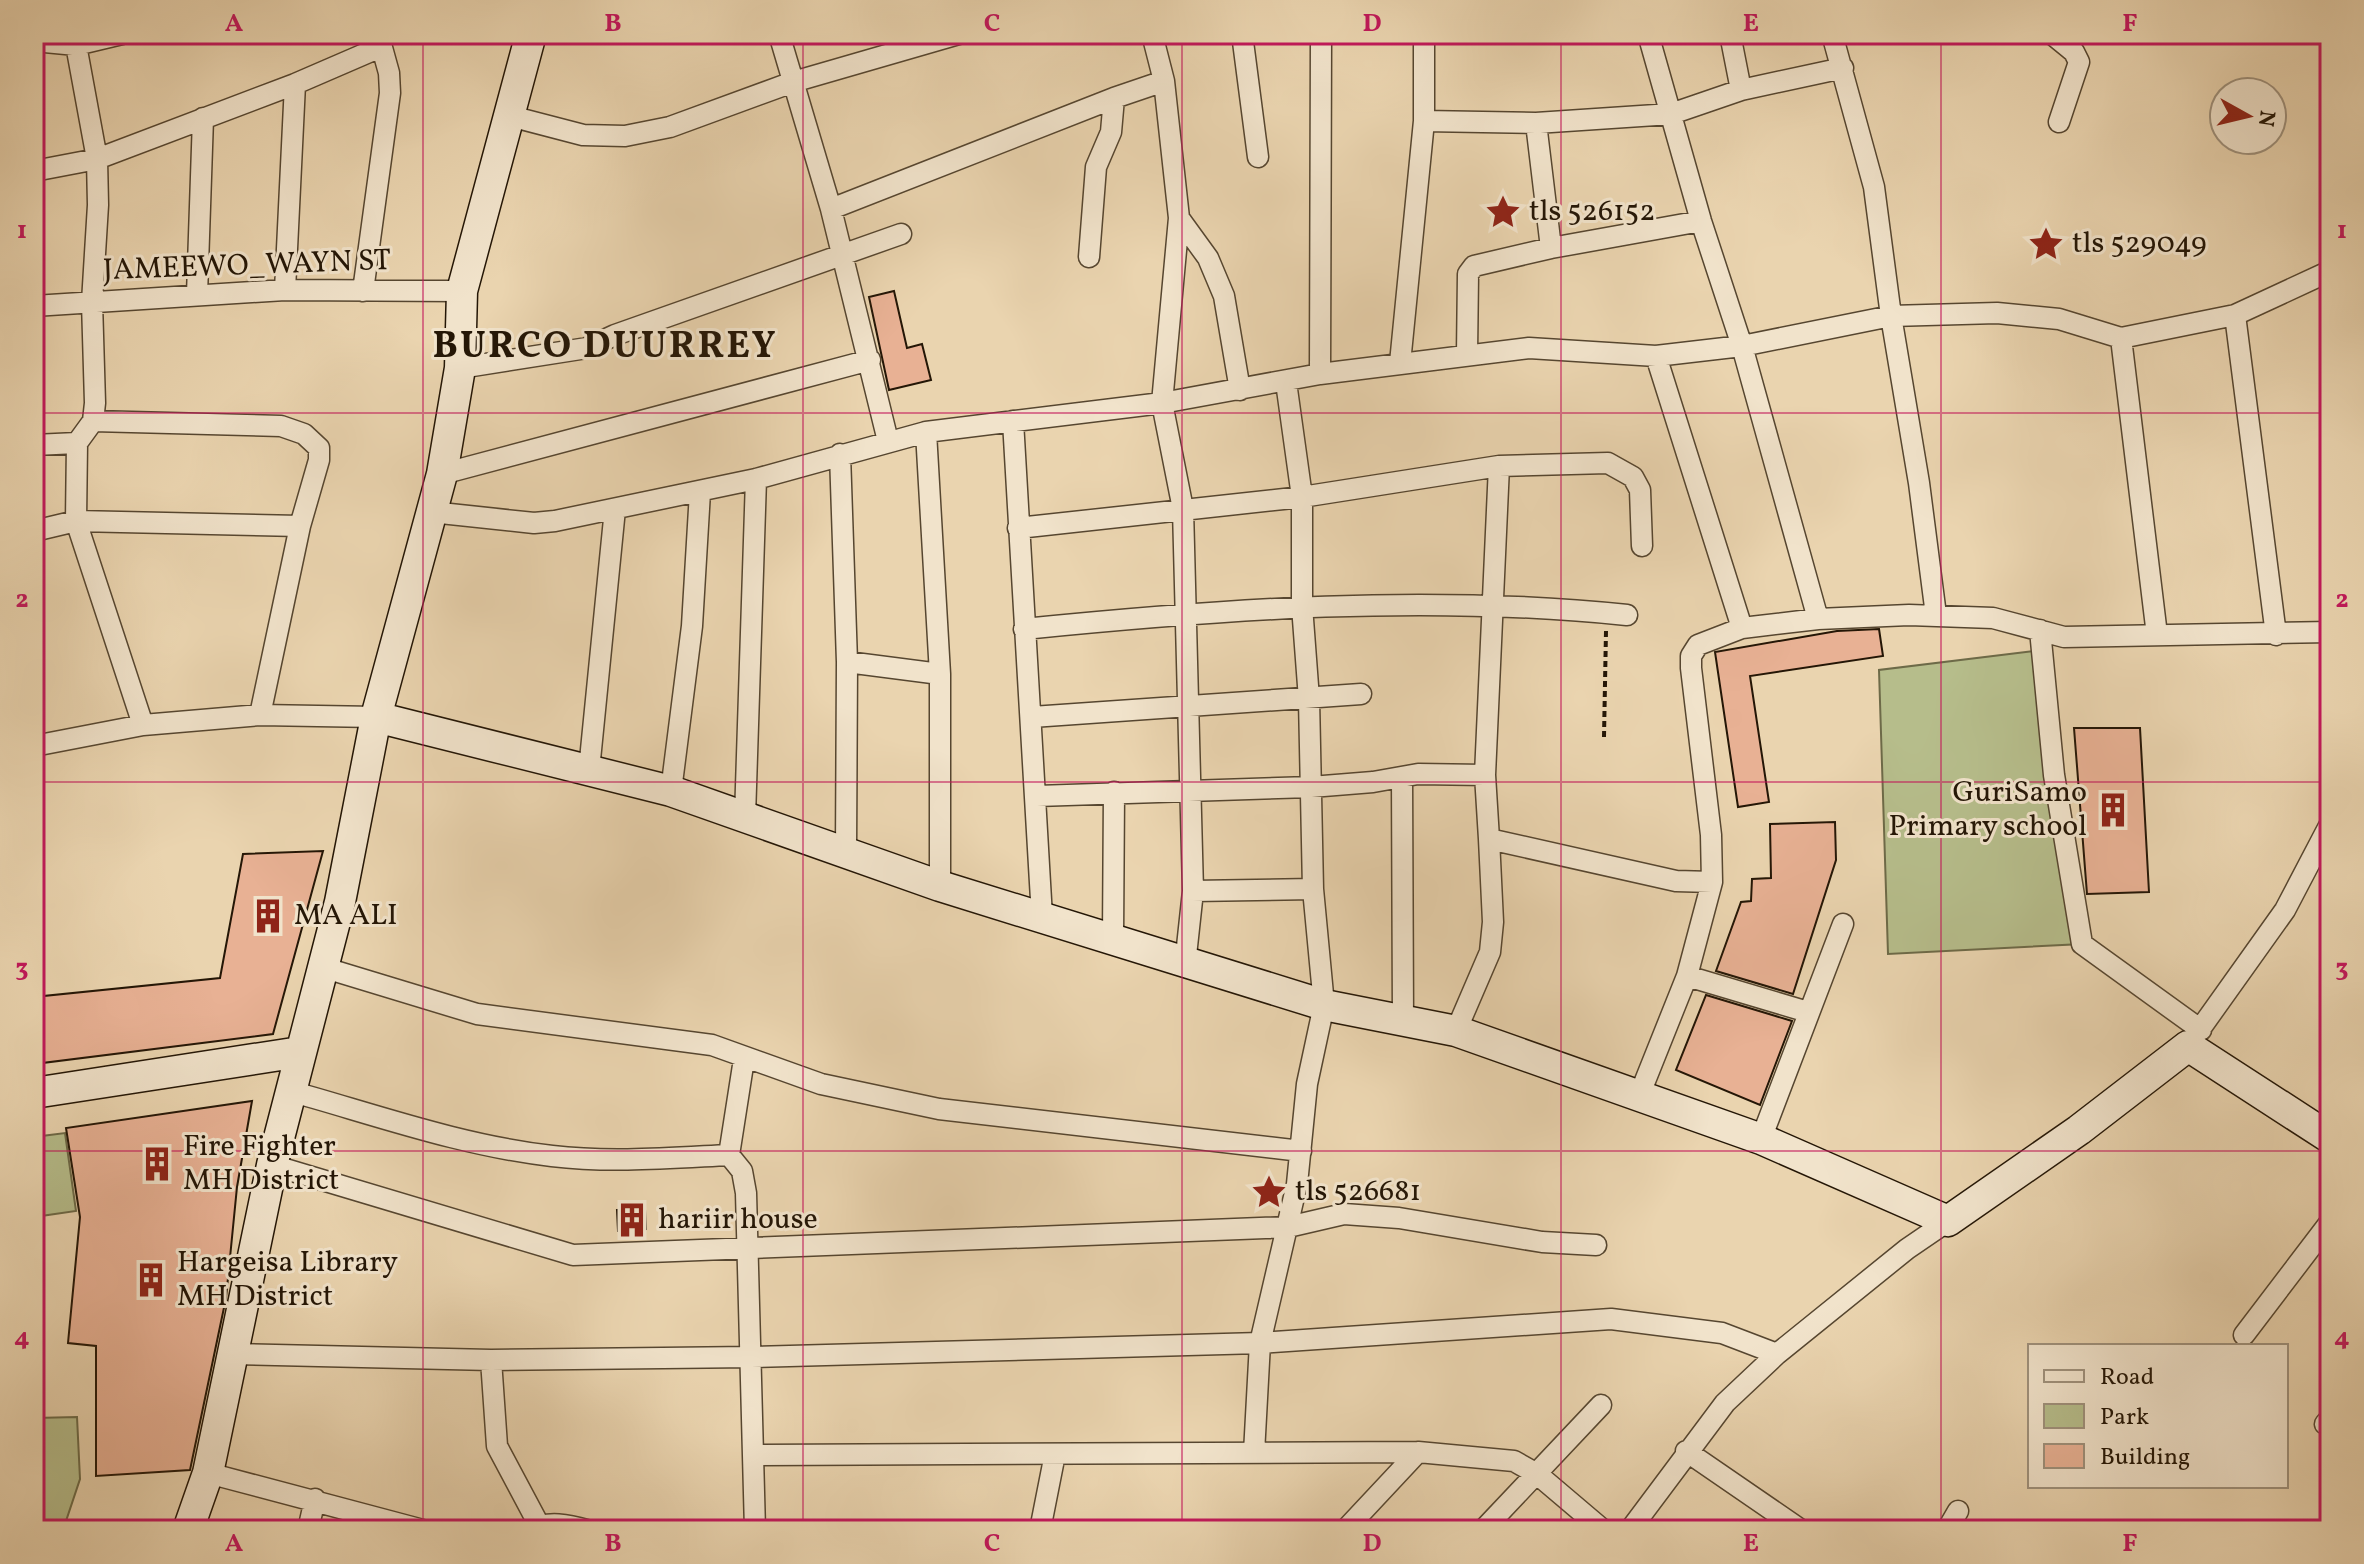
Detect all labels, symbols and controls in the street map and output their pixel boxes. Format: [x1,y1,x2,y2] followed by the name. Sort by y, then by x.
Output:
[225,6,244,42] text: A
[604,6,622,42] text: B
[984,6,1000,42] text: C
[1362,6,1382,42] text: D
[1743,6,1759,42] text: E
[2122,6,2138,42] text: F
[2208,76,2288,156] north arrow
[2249,108,2282,129] text: N
[1529,191,1655,233] place label: tls 526152
[1484,193,1522,231] place icon: tls 526152
[17,213,27,249] text: 1
[2337,213,2347,249] text: 1
[2072,223,2207,265] place label: tls 529049
[2027,225,2065,263] place icon: tls 529049
[102,240,392,292] street label: JAMEEWO_WAYN ST
[432,321,778,374] district label: BURCO DUURREY
[15,582,29,618] text: 2
[2335,582,2349,618] text: 2
[1889,772,2087,848] place label: GuriSamo Primary school
[2094,791,2132,829] building icon: GuriSamo Primary school
[294,895,398,937] place label: MA ALI
[249,897,287,935] building icon: MA ALI
[15,951,29,987] text: 3
[2335,951,2349,987] text: 3
[183,1126,339,1202] place label: Fire Fighter MH District
[138,1145,176,1183] building icon: Fire Fighter MH District
[1295,1171,1421,1213] place label: tls 526681
[1250,1173,1288,1211] place icon: tls 526681
[658,1199,818,1241] place label: hariir house
[613,1201,651,1239] building icon: hariir house
[177,1242,398,1318] place label: Hargeisa Library MH District
[132,1261,170,1299] building icon: Hargeisa Library MH District
[14,1320,30,1356] text: 4
[2334,1320,2350,1356] text: 4
[2028,1344,2288,1488] legend
[2100,1361,2154,1395] text: Road
[2100,1401,2149,1435] text: Park
[2100,1441,2190,1475] text: Building
[225,1526,244,1562] text: A
[604,1526,622,1562] text: B
[984,1526,1000,1562] text: C
[1362,1526,1382,1562] text: D
[1743,1526,1759,1562] text: E
[2122,1526,2138,1562] text: F

